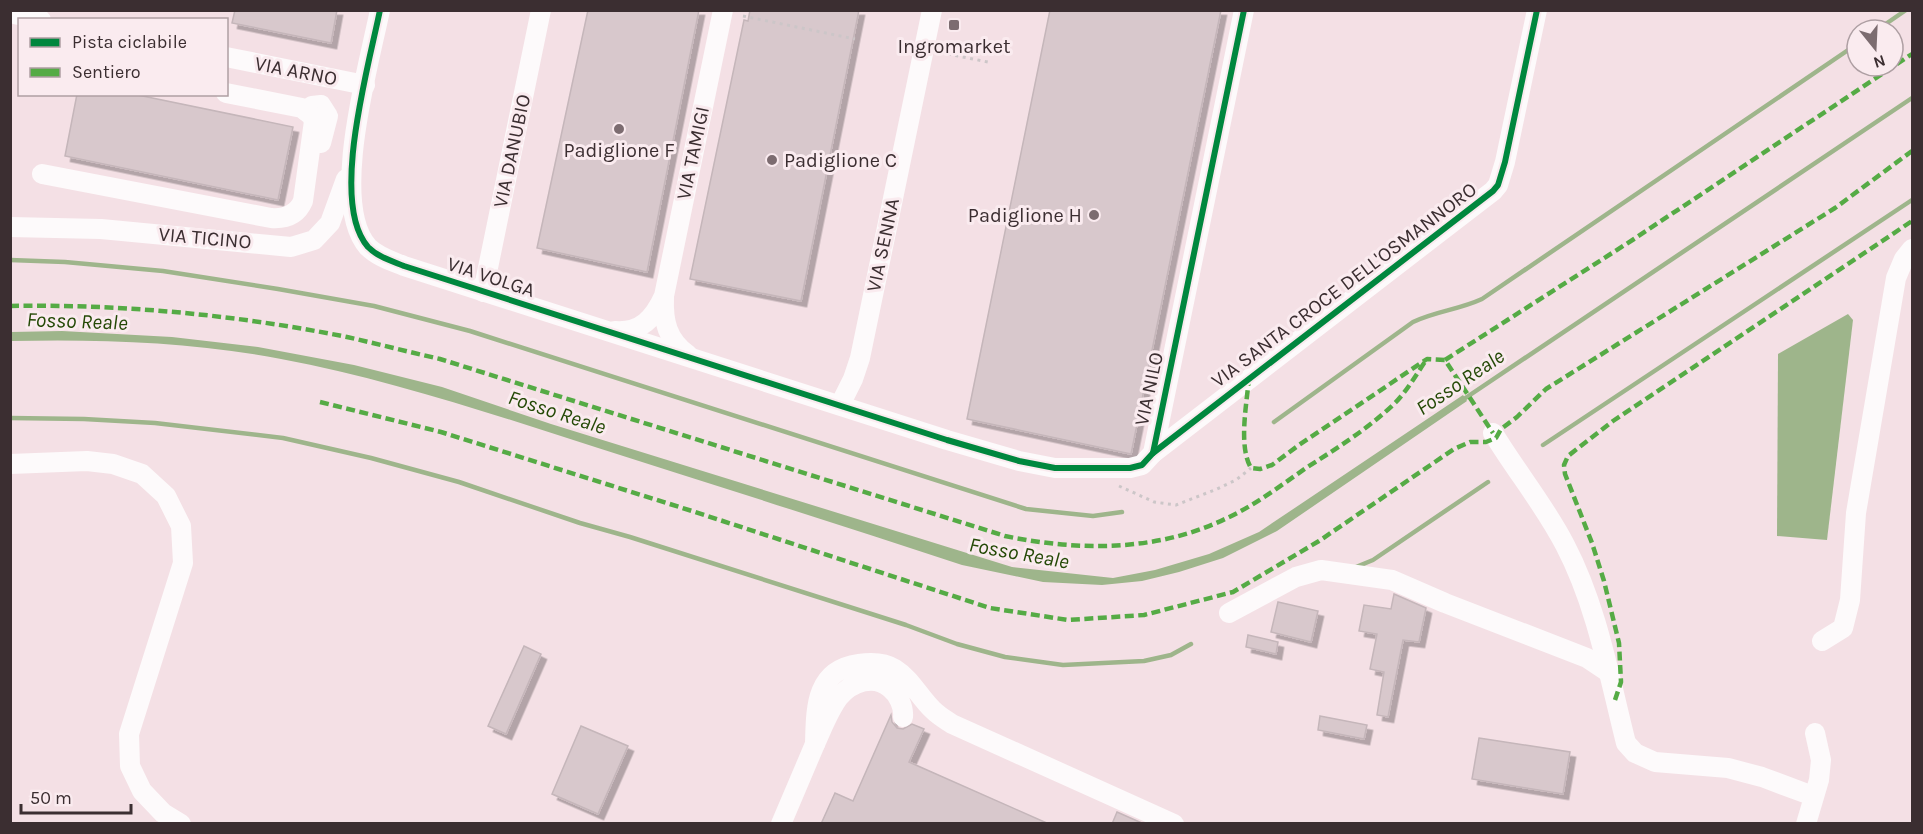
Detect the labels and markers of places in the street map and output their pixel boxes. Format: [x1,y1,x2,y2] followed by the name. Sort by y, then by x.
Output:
[947,18,961,32] marker: Ingromarket
[897,35,1011,58] place label: Ingromarket
[612,122,626,136] marker: Padiglione F
[563,139,675,162] place label: Padiglione F
[784,149,897,172] place label: Padiglione C
[765,153,779,167] marker: Padiglione C
[968,204,1082,227] place label: Padiglione H
[1087,208,1101,222] marker: Padiglione H

